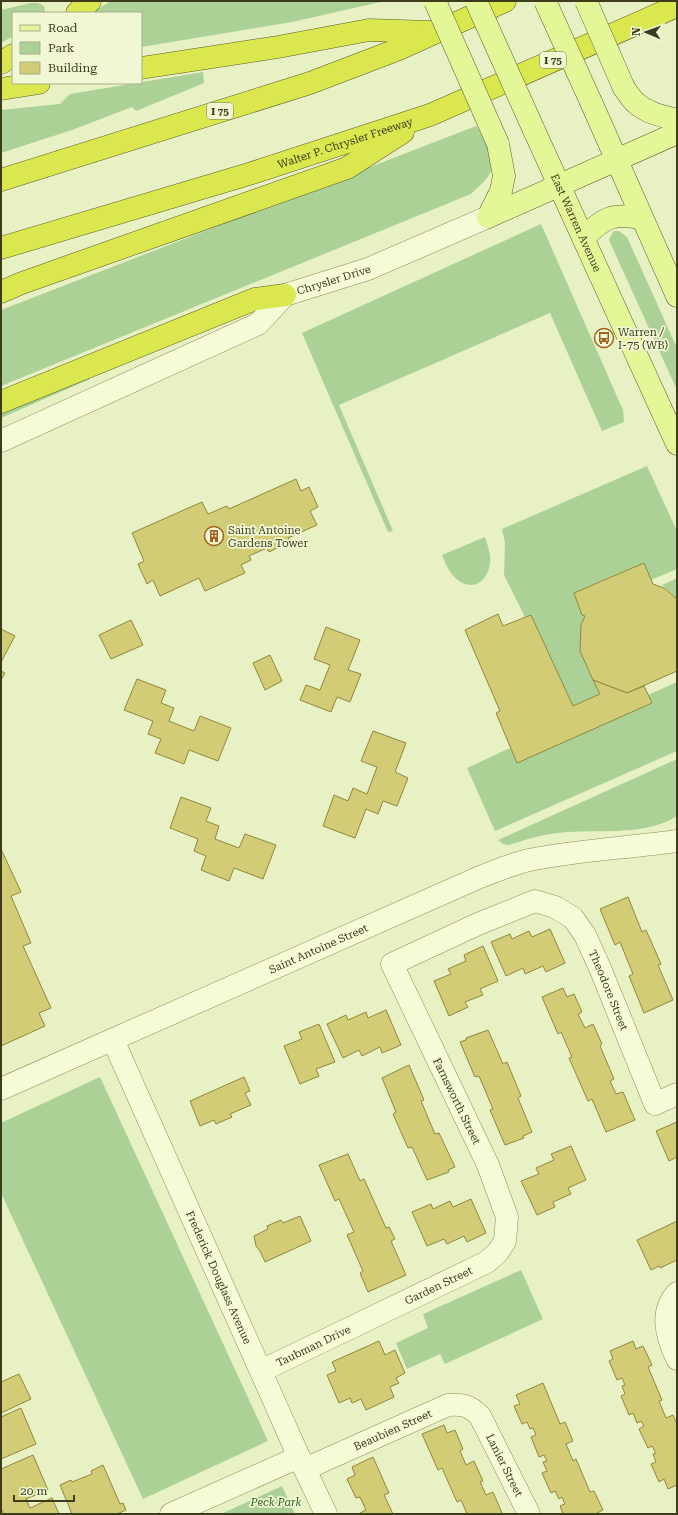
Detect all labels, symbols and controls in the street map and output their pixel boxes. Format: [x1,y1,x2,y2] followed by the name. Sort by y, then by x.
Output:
[12,12,142,84] legend
[626,12,666,52] north arrow
[48,21,78,35] text: Road
[630,27,643,36] text: N
[48,41,75,55] text: Park
[540,52,566,68] road number: I 75
[48,61,97,75] text: Building
[207,103,233,119] road number: I 75
[276,115,415,171] street label: Walter P. Chrysler Freeway
[548,172,604,274] street label: East Warren Avenue
[295,263,372,298] street label: Chrysler Drive
[618,326,669,352] place label: Warren / I-75 (WB)
[593,327,615,349] bus stop icon: Warren / I-75 (WB)
[228,524,308,550] place label: Saint Antoine Gardens Tower
[203,525,225,547] building icon: Saint Antoine Gardens Tower
[267,921,370,977] street label: Saint Antoine Street
[586,948,631,1032] street label: Theodore Street
[430,1056,483,1147] street label: Farnsworth Street
[183,1209,254,1346] street label: Frederick Douglass Avenue
[403,1264,475,1308] street label: Garden Street
[274,1323,353,1370] street label: Taubman Drive
[352,1407,434,1453] street label: Beaubien Street
[483,1432,525,1499] street label: Lanier Street
[14,1477,74,1503] scale bar
[20,1484,47,1498] text: 20 m
[250,1496,301,1509] park label: Peck Park

